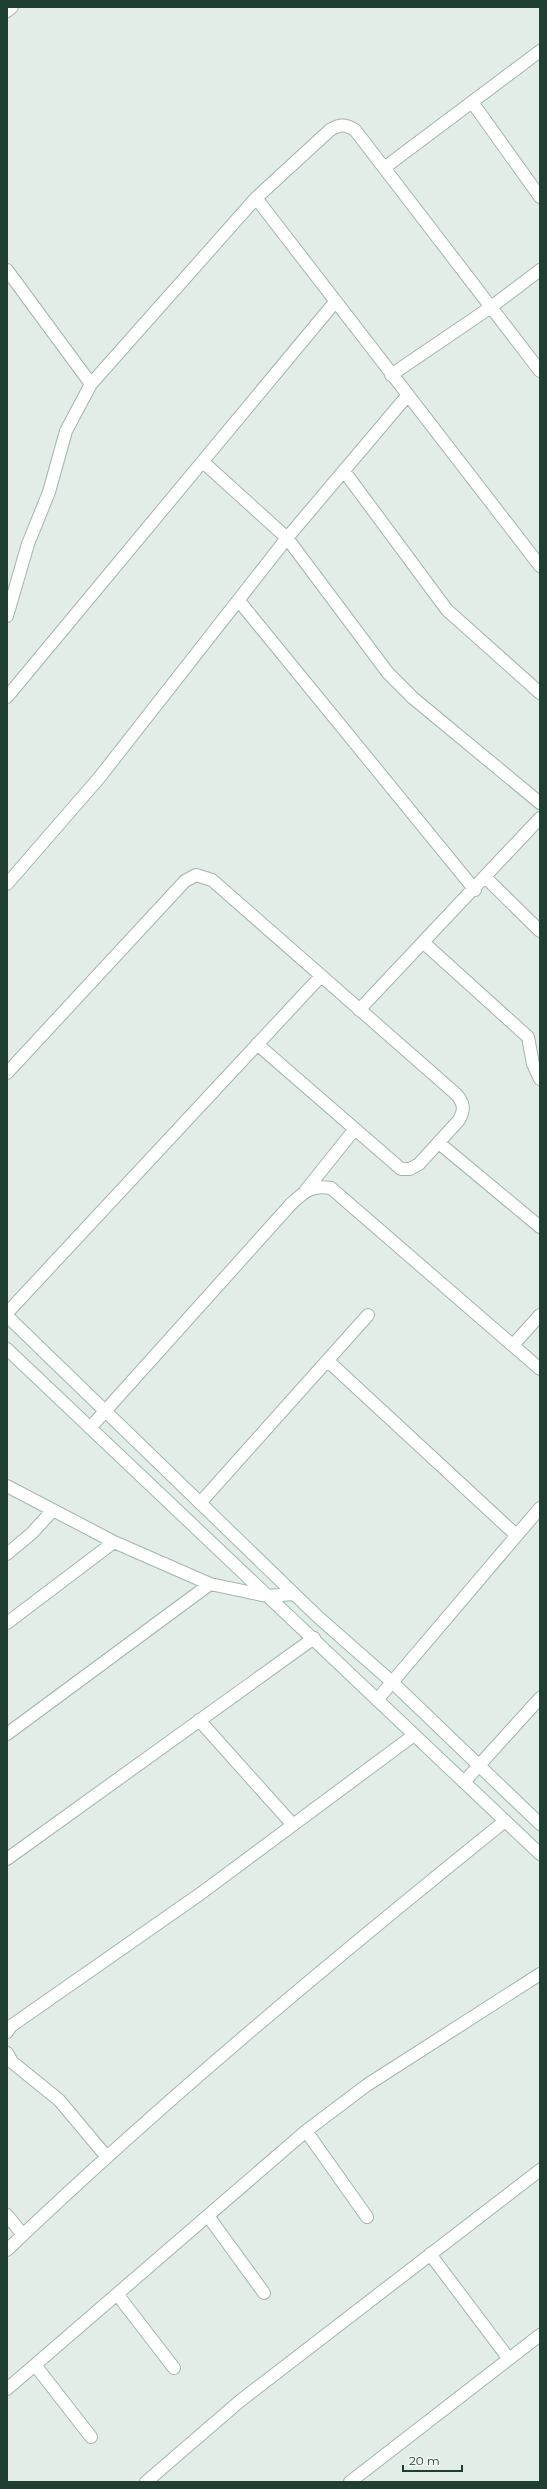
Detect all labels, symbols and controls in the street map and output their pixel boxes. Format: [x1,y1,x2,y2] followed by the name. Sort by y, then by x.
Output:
[403,2447,462,2473] scale bar
[409,2453,440,2468] text: 20 m

